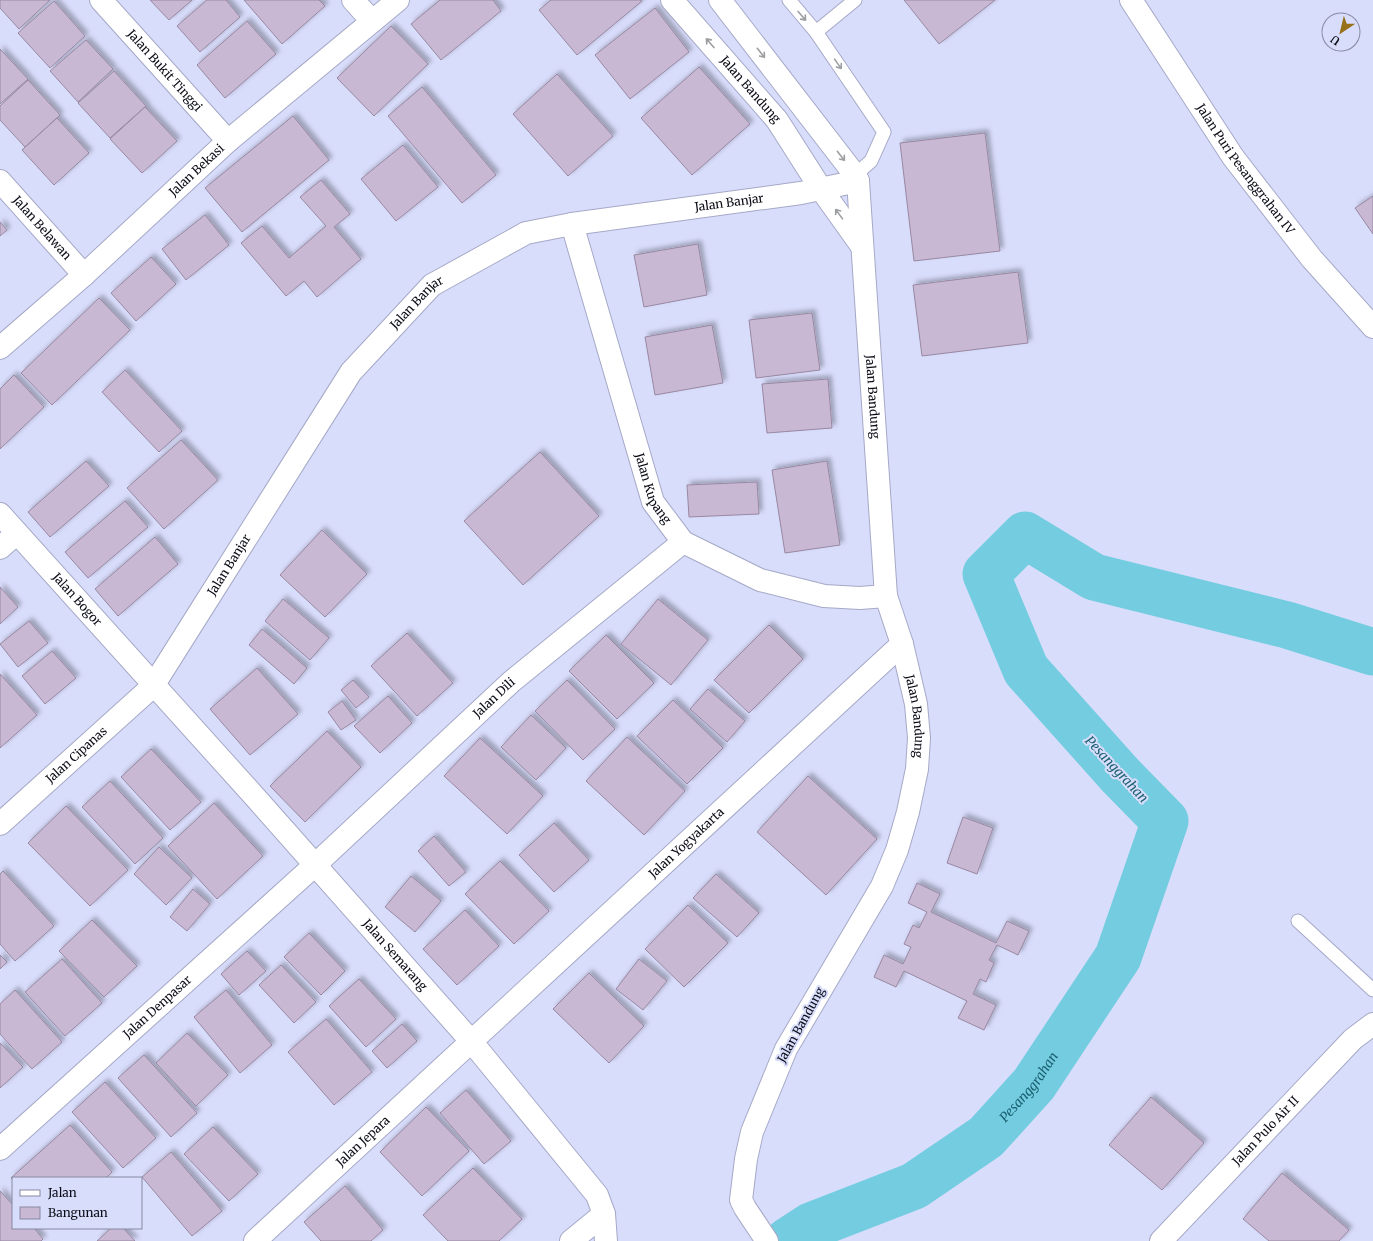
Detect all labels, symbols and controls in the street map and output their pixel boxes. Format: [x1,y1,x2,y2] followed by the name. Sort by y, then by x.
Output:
[798,11,807,21] one-way arrow
[1321,12,1361,52] north arrow
[124,26,206,114] street label: Jalan Bukit Tinggi
[1327,32,1343,48] text: U
[705,38,714,49] one-way arrow
[757,47,765,58] one-way arrow
[717,52,785,126] street label: Jalan Bandung
[834,58,842,69] one-way arrow
[1193,100,1298,238] street label: Jalan Puri Pesanggrahan IV
[165,141,227,200] street label: Jalan Bekasi
[836,150,845,161] one-way arrow
[693,190,765,214] street label: Jalan Banjar
[9,192,75,263] street label: Jalan Belawan
[835,208,843,219] one-way arrow
[386,272,446,333] street label: Jalan Banjar
[863,353,883,440] street label: Jalan Bandung
[632,450,675,527] street label: Jalan Kupang
[203,531,254,599] street label: Jalan Banjar
[49,569,106,629] street label: Jalan Bogor
[902,672,927,759] street label: Jalan Bandung
[469,674,518,721] street label: Jalan Dili
[42,723,110,787] street label: Jalan Cipanas
[1081,732,1152,806] water label: Pesanggrahan
[645,804,727,882] street label: Jalan Yogyakarta
[359,915,431,994] street label: Jalan Semarang
[119,972,195,1042] street label: Jalan Denpasar
[773,984,828,1066] street label: Jalan Bandung
[996,1049,1062,1126] water label: Pesanggrahan
[1228,1093,1302,1169] street label: Jalan Pulo Air II
[332,1112,393,1170] street label: Jalan Jepara
[12,1177,142,1229] legend
[47,1185,77,1200] text: Jalan
[48,1205,108,1220] text: Bangunan

